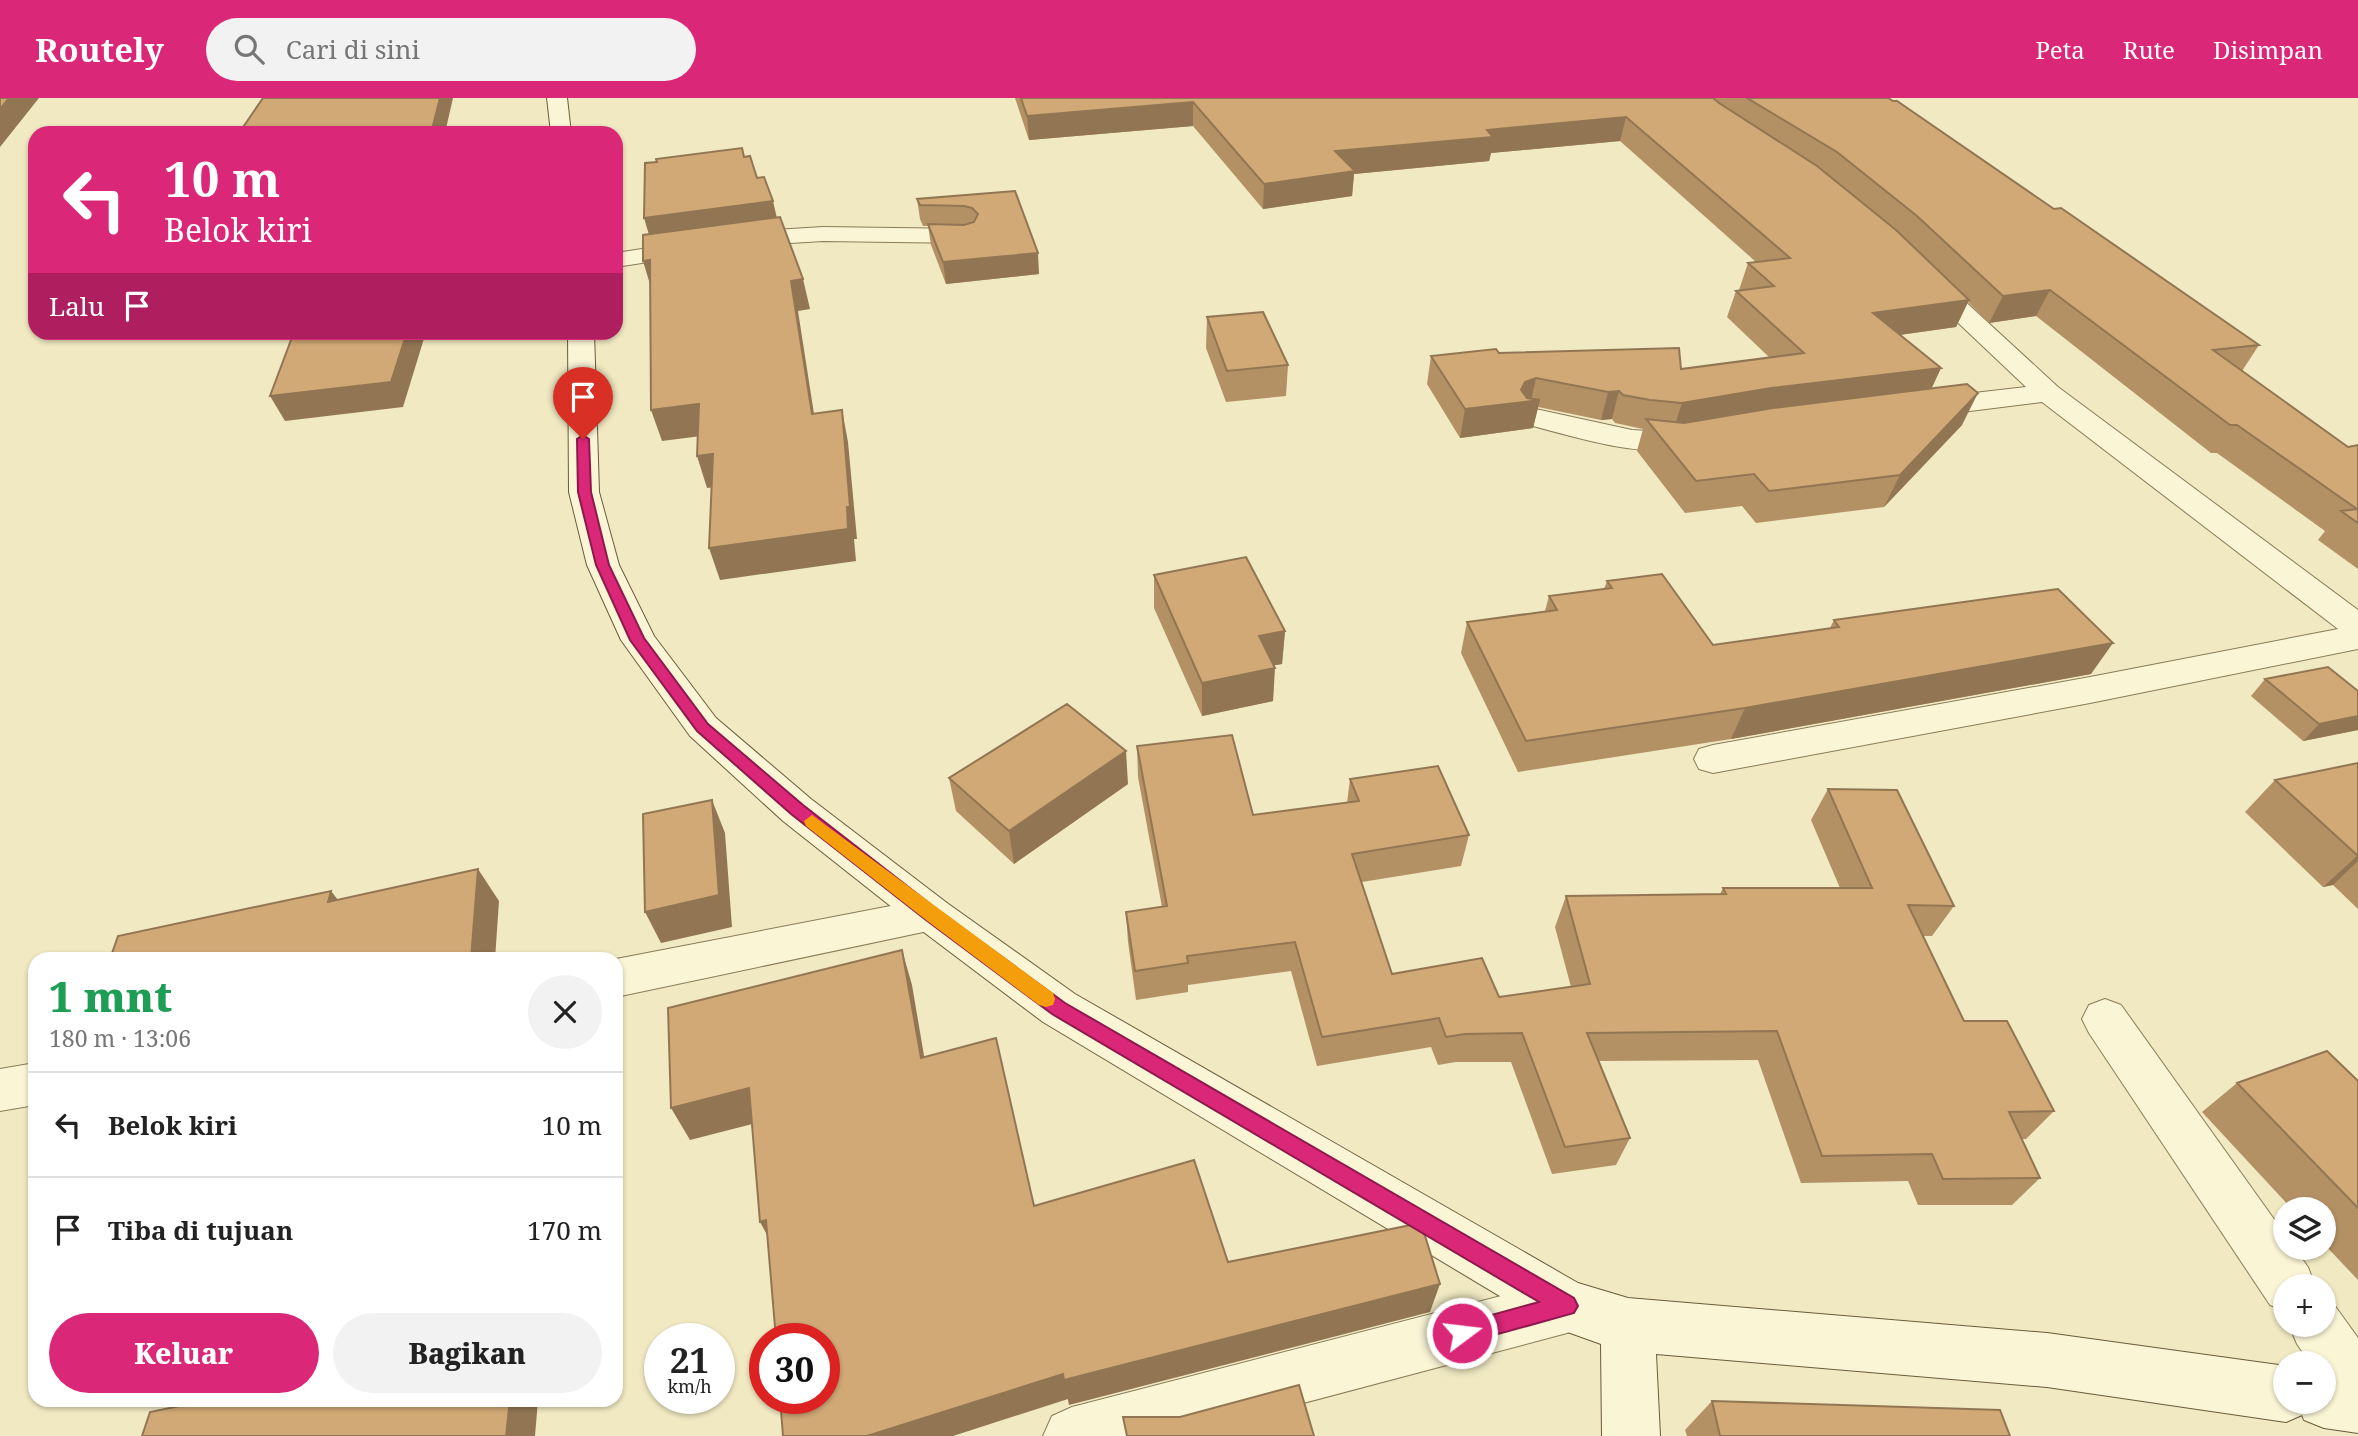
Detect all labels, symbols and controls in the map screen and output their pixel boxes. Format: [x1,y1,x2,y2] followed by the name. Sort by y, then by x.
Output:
[206,18,696,81] search box
[35,27,164,72] text: Routely
[230,30,268,68] icon: search
[286,31,420,67] text: Cari di sini
[2035,33,2085,66] text: Peta
[2123,33,2175,66] text: Rute
[2213,33,2323,66] text: Disimpan
[164,145,280,211] text: 10 m
[49,154,140,245] icon: left
[164,208,312,251] text: Belok kiri
[118,287,156,325] icon: arrive
[49,288,104,324] text: Lalu
[553,367,613,439] pin
[564,378,602,416] icon: arrive
[49,967,172,1024] text: 1 mnt
[528,975,602,1049] button: close
[49,1022,191,1054] text: 180 m · 13:06
[49,1106,87,1144] icon: left
[108,1107,237,1143] text: Belok kiri
[542,1107,602,1143] text: 10 m
[2273,1197,2336,1414] map controls
[2273,1197,2336,1260] button: layers
[49,1211,87,1249] icon: arrive
[108,1212,293,1248] text: Tiba di tujuan
[527,1212,602,1248] text: 170 m
[2273,1274,2336,1337] button: +
[1425,1296,1499,1370] position arrow
[49,1313,319,1393] button: Keluar
[333,1313,602,1393] button: Bagikan
[749,1323,840,1414] speed limit sign: 30
[670,1336,709,1383] text: 21
[2273,1351,2336,1414] button: −
[667,1374,712,1398] text: km/h

